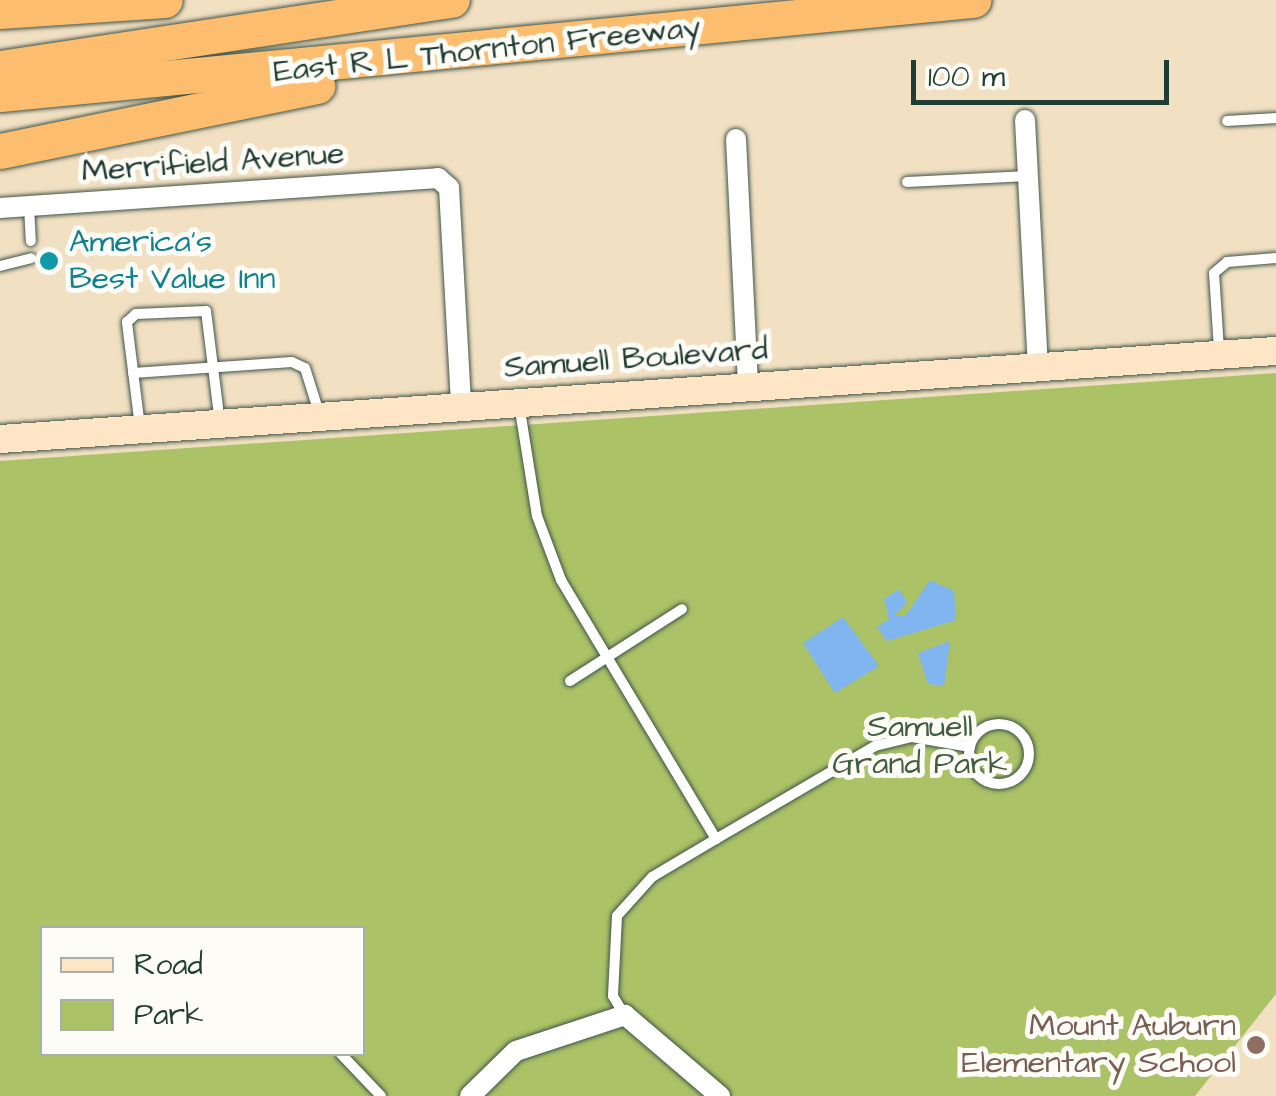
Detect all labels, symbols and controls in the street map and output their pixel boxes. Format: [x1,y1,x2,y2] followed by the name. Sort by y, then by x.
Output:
[272,8,702,92] street label: East R L Thornton Freeway
[916,40,1174,102] scale bar
[928,56,1005,98] text: 100 m
[80,135,346,191] street label: Merrifield Avenue
[69,224,275,299] place label: America's Best Value Inn
[38,250,60,272] marker: America's Best Value Inn
[503,331,769,387] street label: Samuell Boulevard
[832,709,1008,784] park label: Samuell Grand Park
[40,926,365,1056] legend
[134,944,203,986] text: Road
[134,994,203,1036] text: Park
[962,1008,1236,1083] place label: Mount Auburn Elementary School
[1245,1034,1267,1056] marker: Mount Auburn Elementary School

